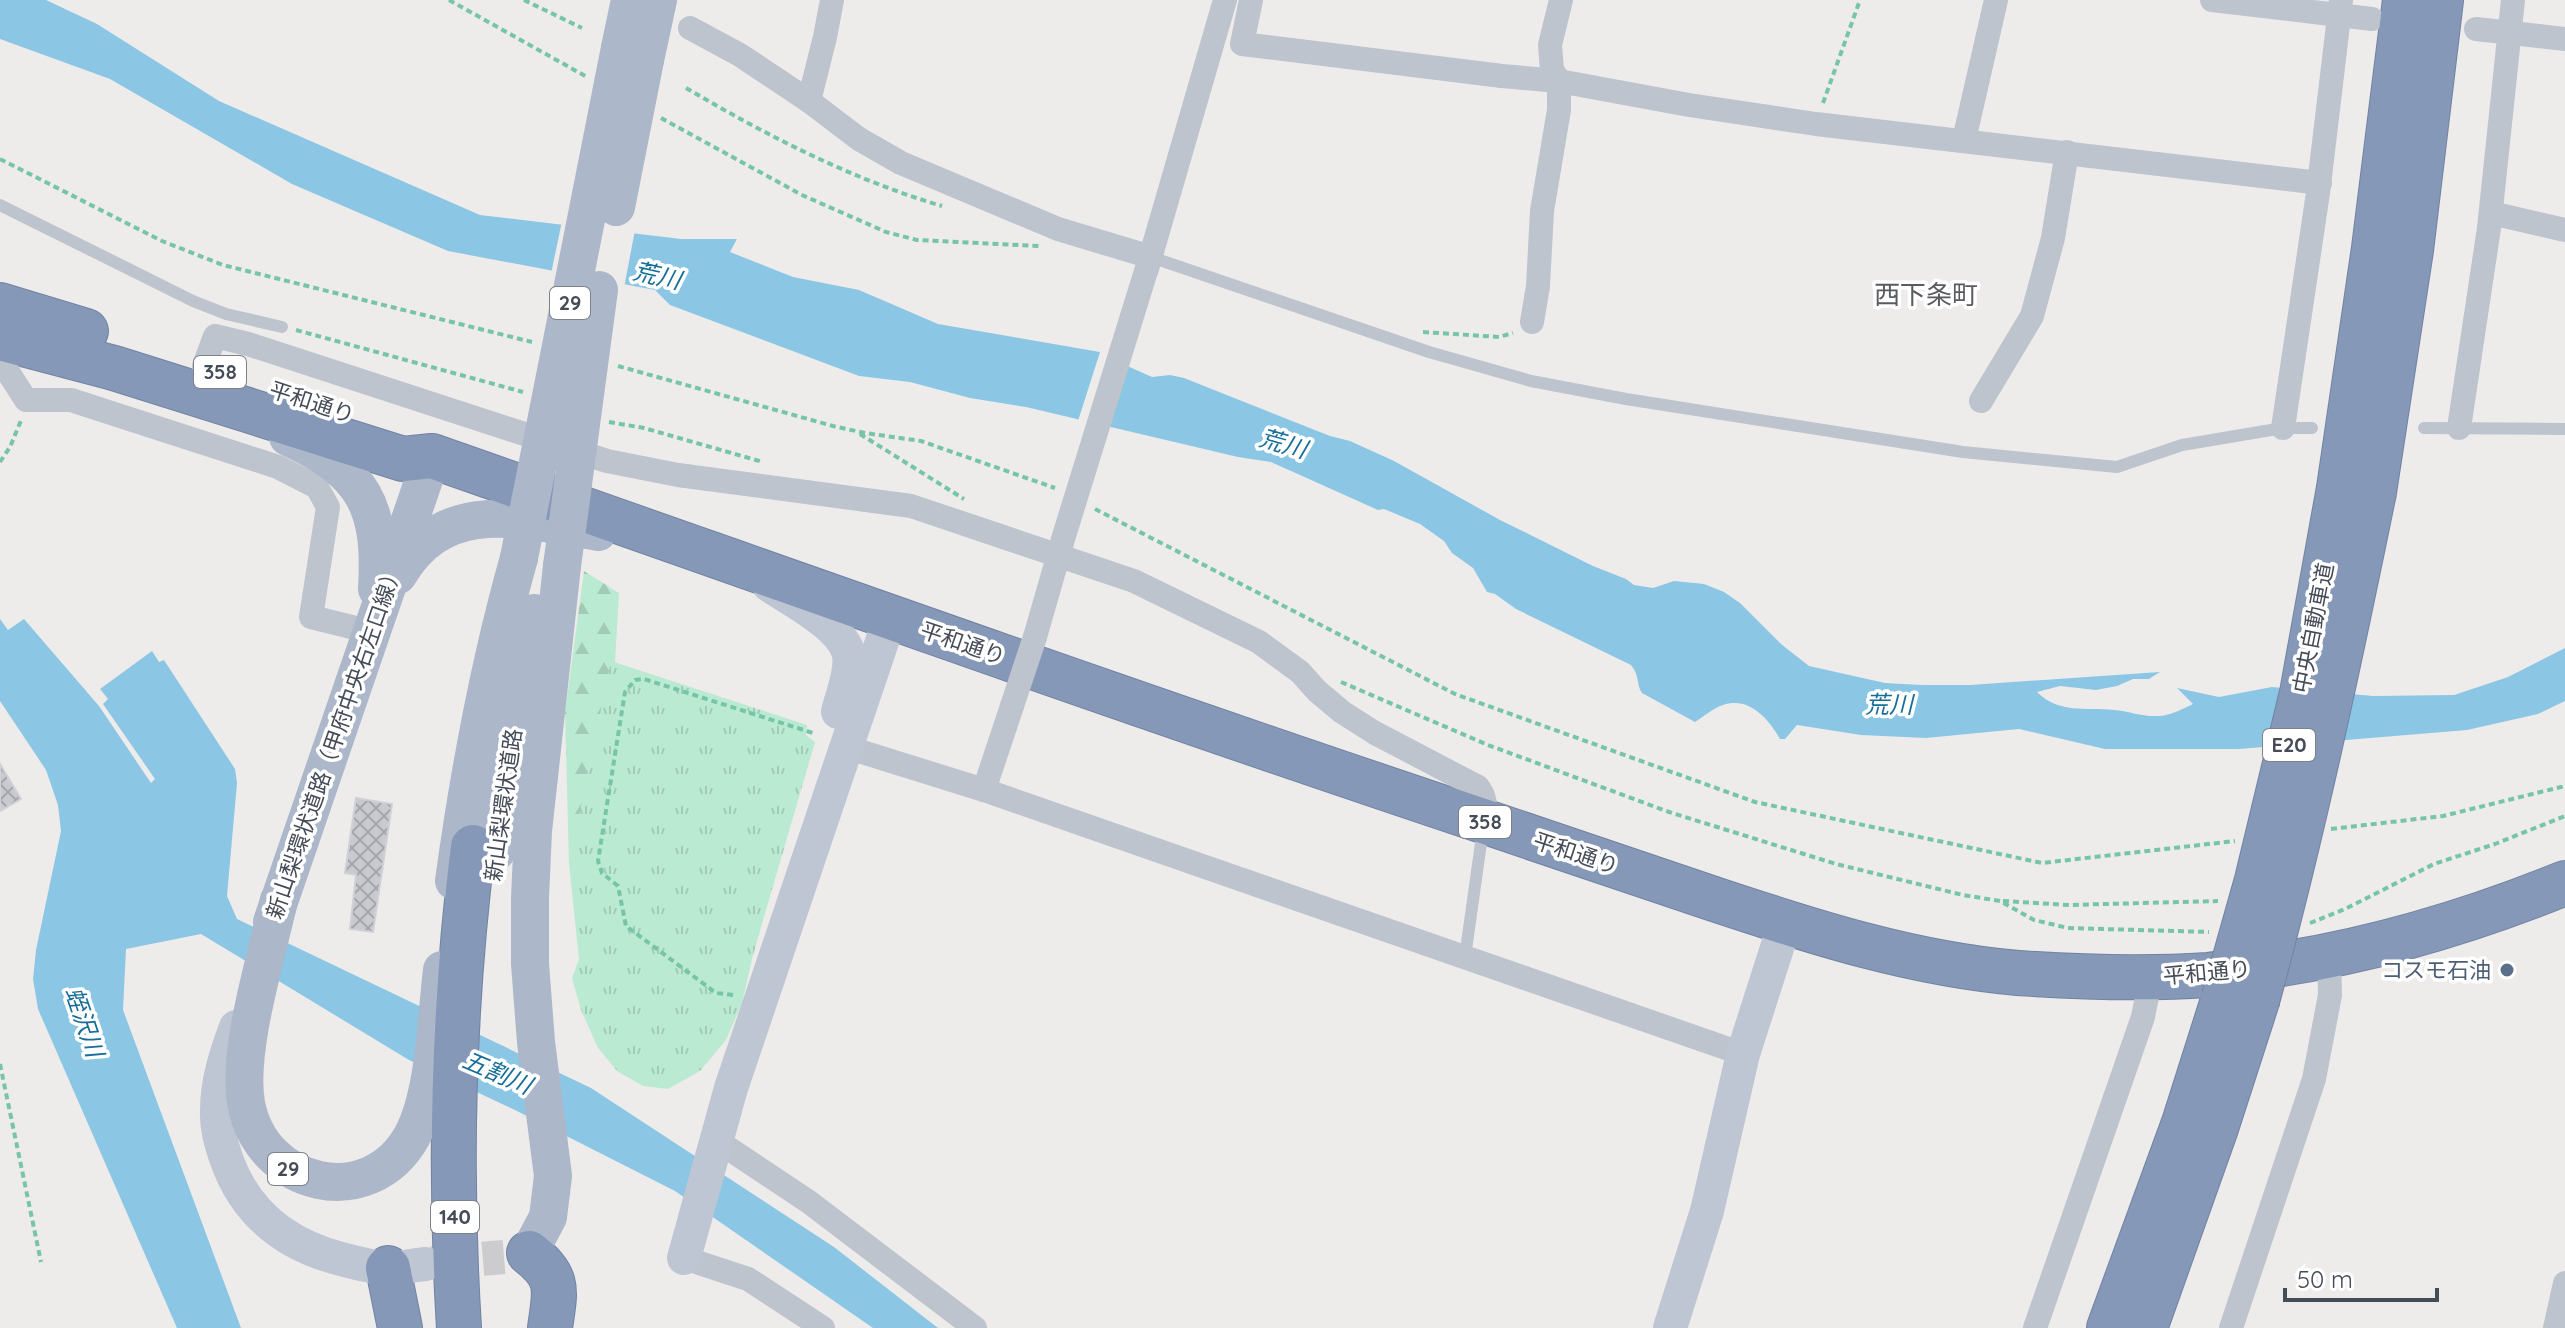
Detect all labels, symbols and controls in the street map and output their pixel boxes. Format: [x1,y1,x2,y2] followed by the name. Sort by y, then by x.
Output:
[630,255,687,296] water label: 荒川
[1874,278,1978,311] district label: 西下条町
[550,287,590,319] road number: 29
[194,356,246,388] road number: 358
[266,375,358,429] street label: 平和通り
[1256,422,1313,465] water label: 荒川
[260,560,408,922] street label: 新山梨環状道路（甲府中央右左口線）
[2287,561,2339,695] street label: 中央自動車道
[917,615,1009,671] street label: 平和通り
[1865,689,1916,719] water label: 荒川
[478,727,528,883] street label: 新山梨環状道路
[2263,729,2315,761] road number: E20
[1459,806,1511,838] road number: 358
[1530,826,1622,880] street label: 平和通り
[2162,954,2252,990] street label: 平和通り
[2381,956,2491,984] place label: コスモ石油
[2498,961,2516,979] marker: コスモ石油
[59,983,112,1063] water label: 蛭沢川
[458,1044,539,1101] water label: 五割川
[268,1153,308,1185] road number: 29
[431,1201,479,1233] road number: 140
[2285,1252,2437,1302] scale bar
[2297,1264,2353,1294] text: 50 m

